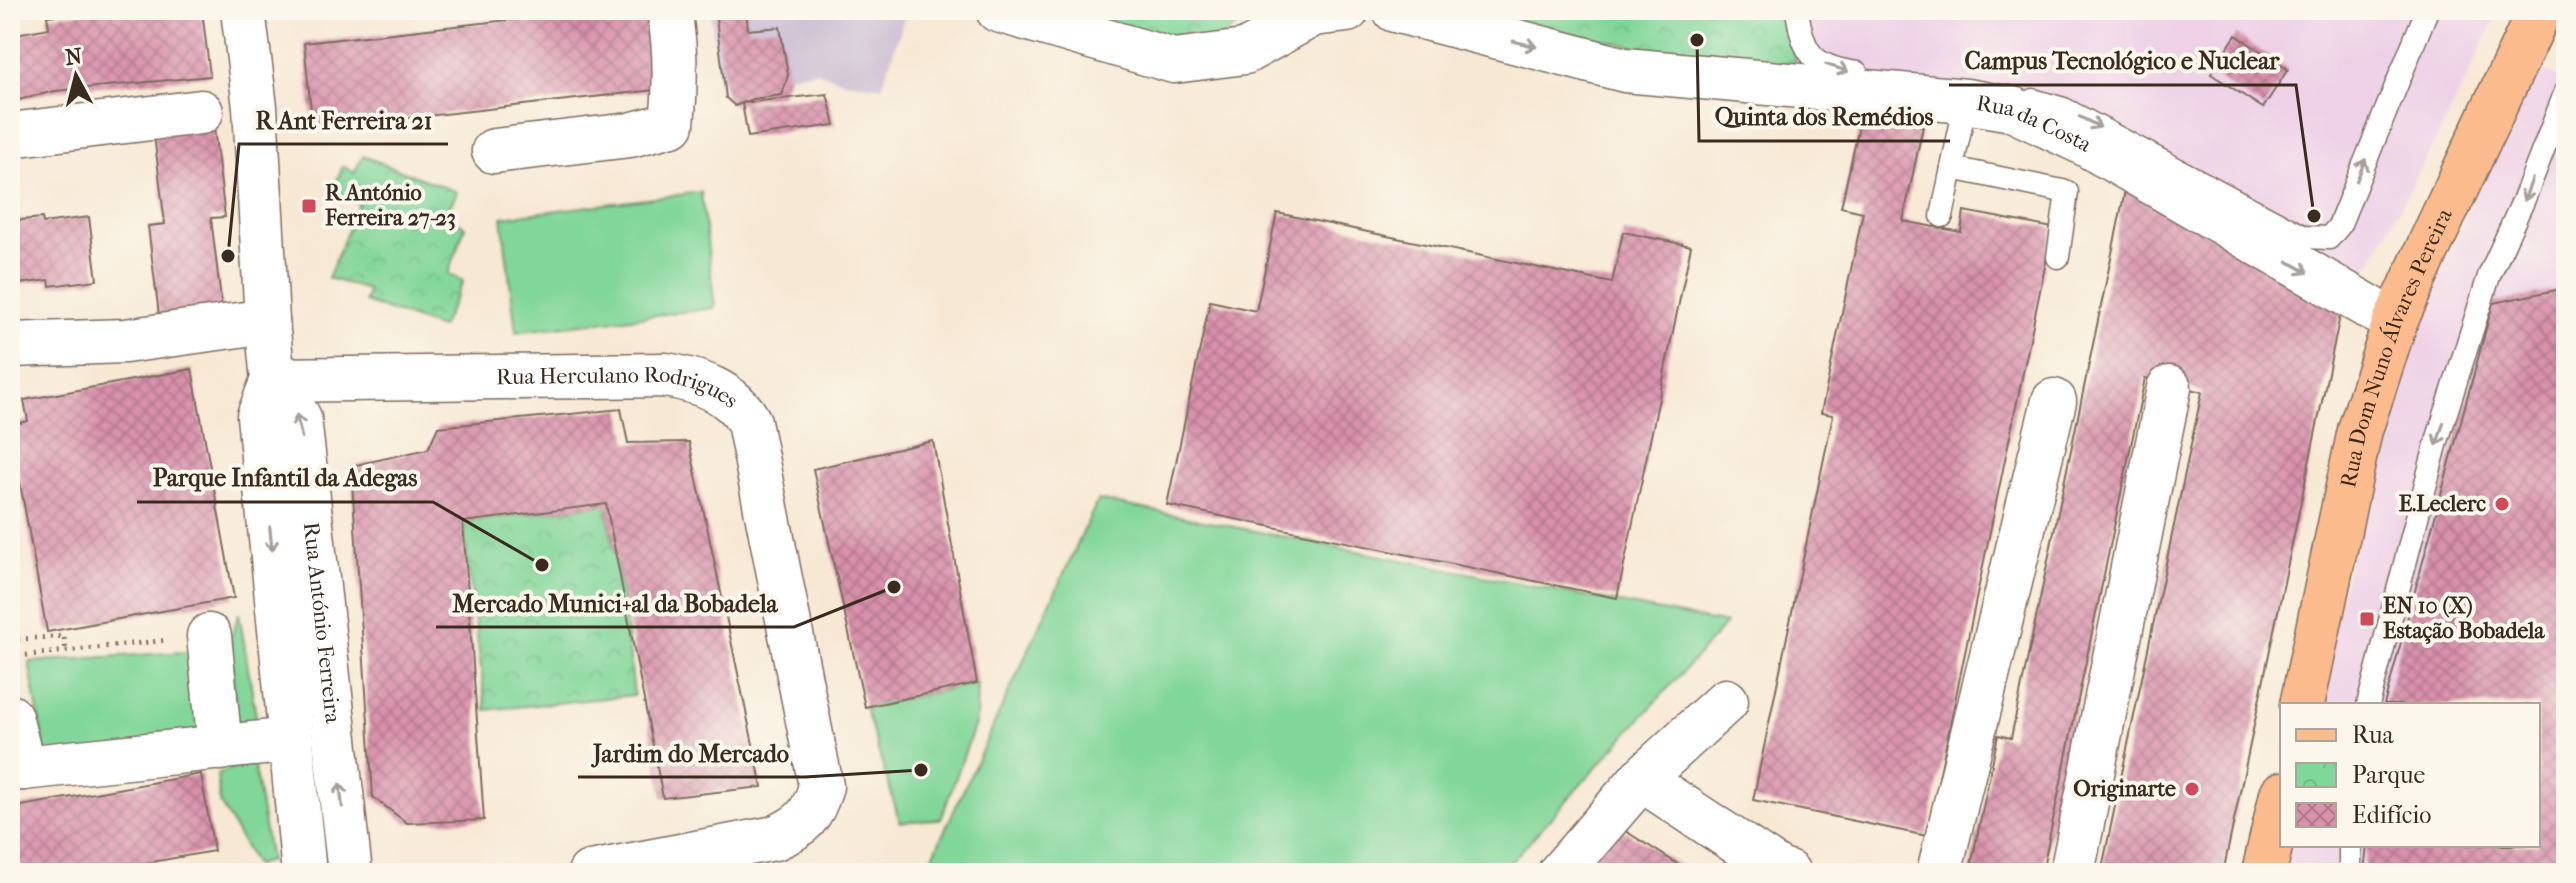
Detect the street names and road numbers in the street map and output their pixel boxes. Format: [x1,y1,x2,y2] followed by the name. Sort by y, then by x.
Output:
[1974,90,2097,158] street label: Rua da Costa
[2335,204,2458,490] street label: Rua Dom Nuno Álvares Pereira
[496,362,743,414] street label: Rua Herculano Rodrigues
[298,521,346,725] street label: Rua António Ferreira

